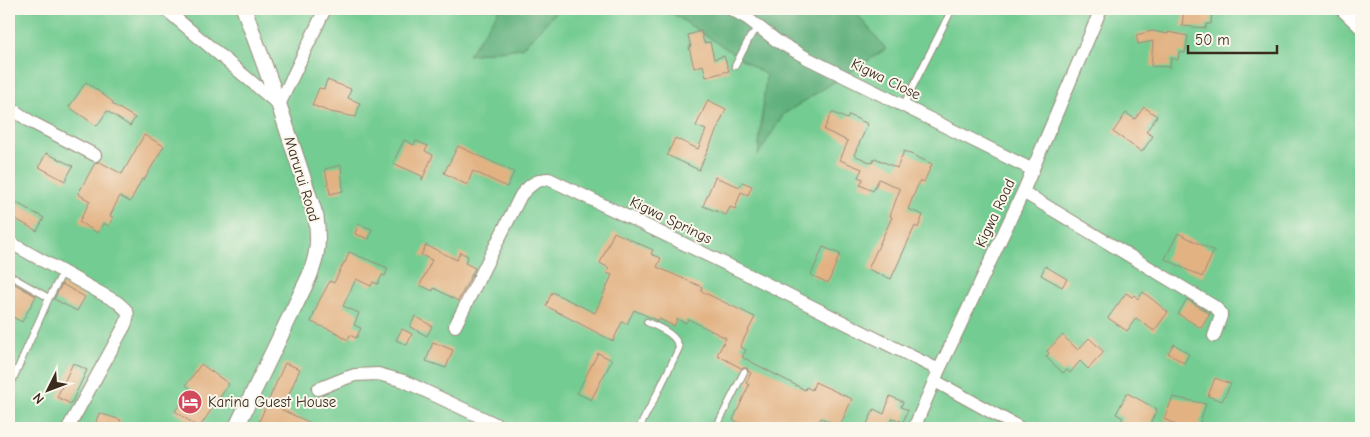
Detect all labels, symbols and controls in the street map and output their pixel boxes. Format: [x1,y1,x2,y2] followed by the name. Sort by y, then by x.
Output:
[1188,22,1276,54] scale bar
[1195,31,1230,49] text: 50 m
[848,54,924,104] street label: Kigwa Close
[280,134,324,224] street label: Marurui Road
[971,176,1019,250] street label: Kigwa Road
[627,192,715,248] street label: Kigwa Springs
[22,364,72,414] north arrow
[29,389,48,407] text: N
[177,389,203,415] hotel icon: Karina Guest House
[208,393,337,411] place label: Karina Guest House

